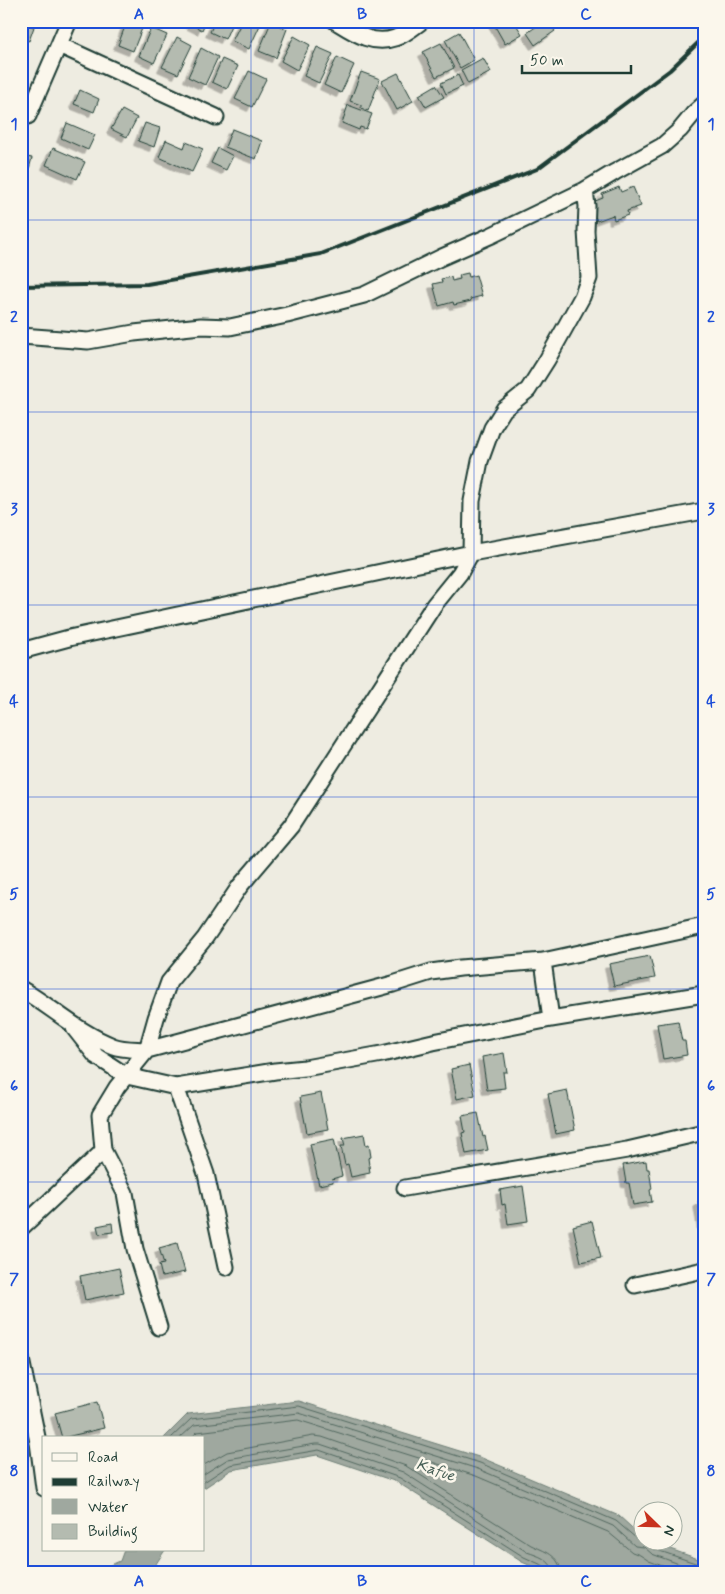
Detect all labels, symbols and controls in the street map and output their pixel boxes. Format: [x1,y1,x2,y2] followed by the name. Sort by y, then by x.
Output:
[134,4,144,25] text: A
[357,4,367,25] text: B
[580,4,592,25] text: C
[522,42,631,74] scale bar
[530,51,564,71] text: 50 m
[10,114,18,135] text: 1
[707,114,715,135] text: 1
[10,307,18,328] text: 2
[707,307,715,328] text: 2
[10,499,18,520] text: 3
[707,499,715,520] text: 3
[9,691,19,712] text: 4
[706,691,716,712] text: 4
[9,884,19,905] text: 5
[706,884,716,905] text: 5
[10,1076,18,1097] text: 6
[707,1076,715,1097] text: 6
[9,1269,19,1290] text: 7
[706,1269,716,1290] text: 7
[42,1436,205,1552] legend
[88,1448,118,1468] text: Road
[413,1454,458,1487] water label: Kafue
[9,1461,19,1482] text: 8
[706,1461,716,1482] text: 8
[88,1472,140,1492] text: Railway
[88,1498,128,1518] text: Water
[632,1502,682,1552] north arrow
[88,1522,138,1543] text: Building
[659,1523,679,1538] text: N
[134,1571,144,1592] text: A
[357,1571,367,1592] text: B
[580,1571,592,1592] text: C

